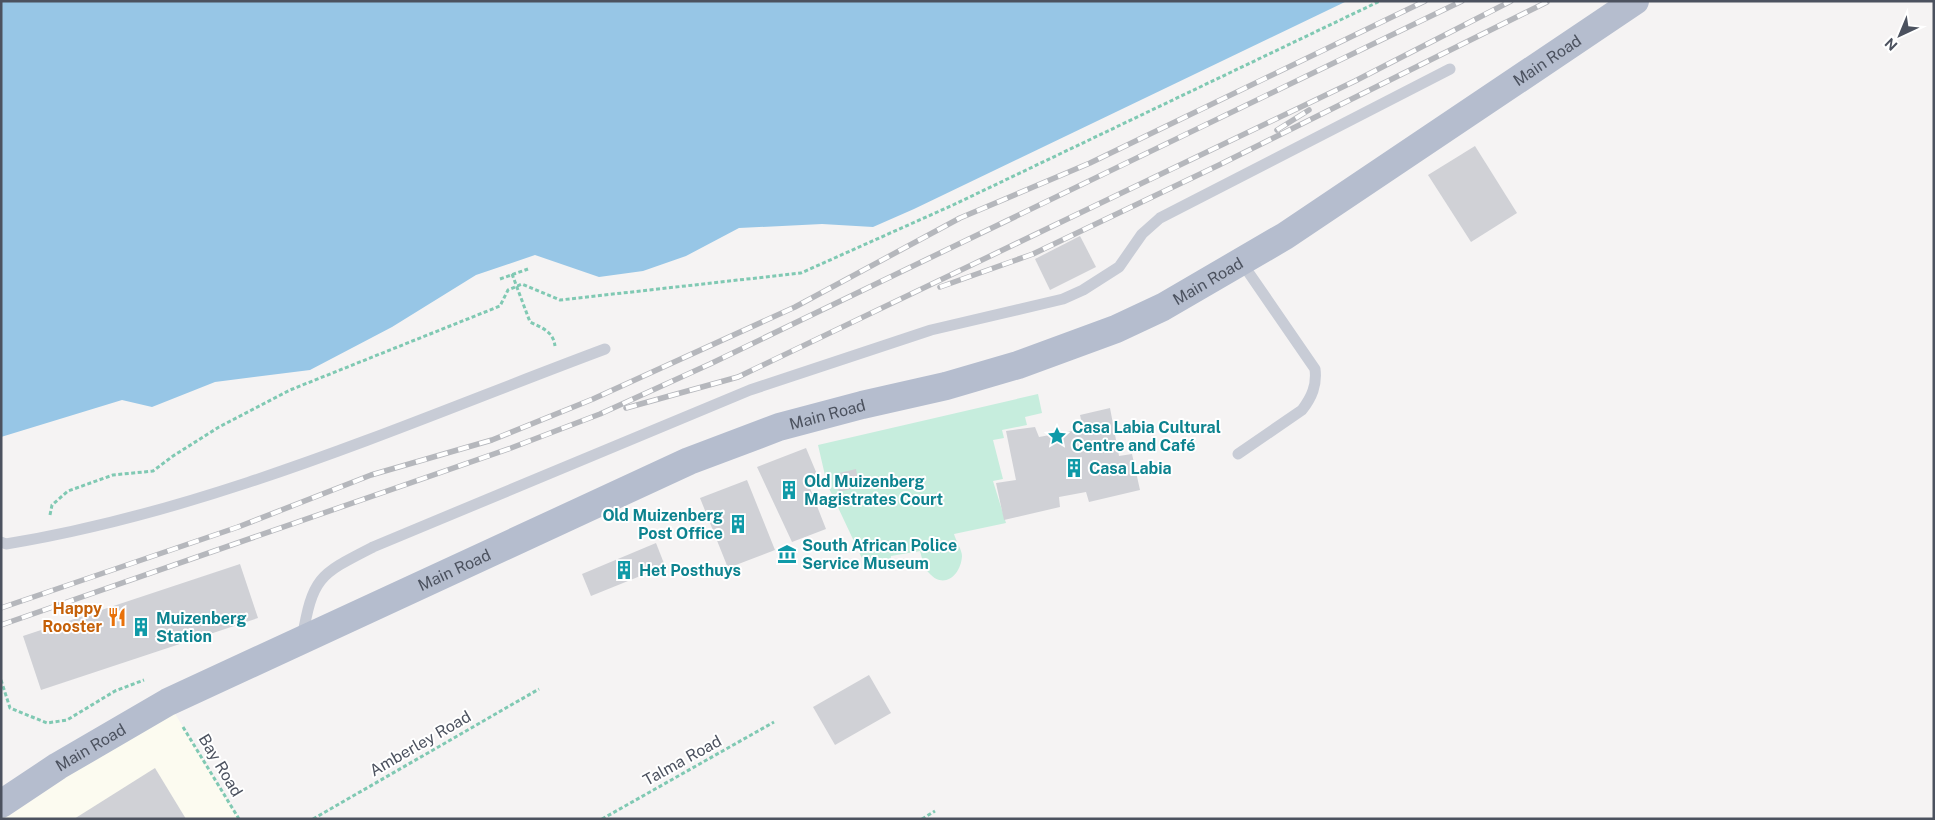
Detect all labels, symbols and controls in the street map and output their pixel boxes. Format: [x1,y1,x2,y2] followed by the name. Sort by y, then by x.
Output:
[1875,10,1925,60] north arrow
[1510,31,1585,90] street label: Main Road
[1881,35,1900,54] text: N
[1169,254,1246,309] street label: Main Road
[787,395,868,434] street label: Main Road
[1072,418,1221,455] place label: Casa Labia Cultural Centre and Café
[1046,425,1068,447] place icon: Casa Labia Cultural Centre and Café
[1063,457,1085,479] building icon: Casa Labia
[1089,459,1172,478] place label: Casa Labia
[804,472,944,509] place label: Old Muizenberg Magistrates Court
[778,479,800,501] building icon: Old Muizenberg Magistrates Court
[602,506,723,543] place label: Old Muizenberg Post Office
[727,513,749,535] building icon: Old Muizenberg Post Office
[802,536,957,573] place label: South African Police Service Museum
[776,543,798,565] museum icon: South African Police Service Museum
[415,545,494,595] street label: Main Road
[613,559,635,581] building icon: Het Posthuys
[639,561,741,580] place label: Het Posthuys
[42,599,102,636] place label: Happy Rooster
[106,606,128,628] restaurant icon: Happy Rooster
[156,609,247,646] place label: Muizenberg Station
[130,616,152,638] building icon: Muizenberg Station
[366,707,474,780] street label: Amberley Road
[52,720,129,775] street label: Main Road
[195,731,247,800] street label: Bay Road
[640,731,725,790] street label: Talma Road

